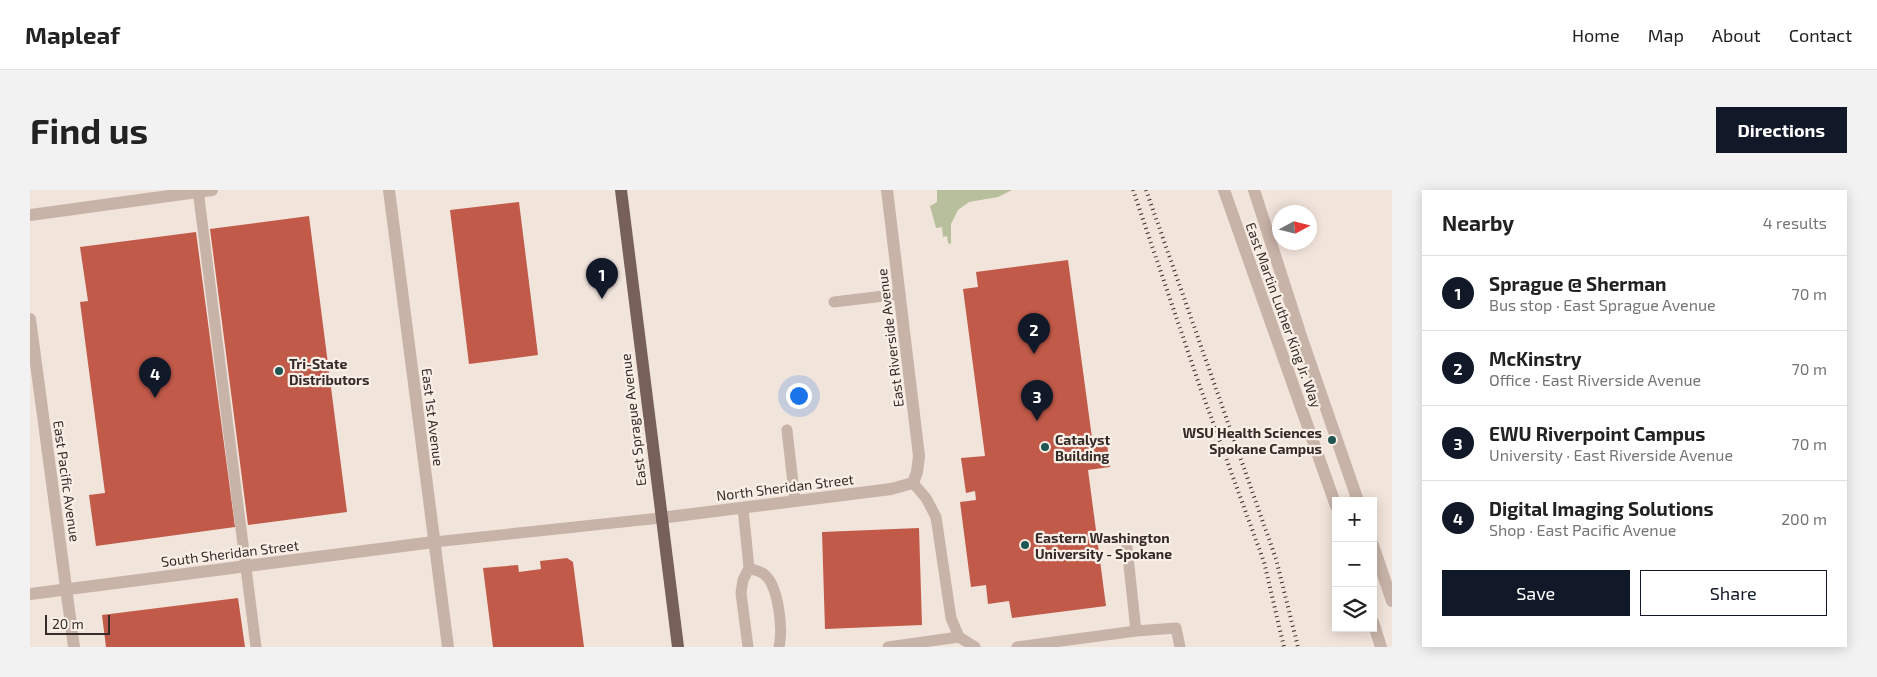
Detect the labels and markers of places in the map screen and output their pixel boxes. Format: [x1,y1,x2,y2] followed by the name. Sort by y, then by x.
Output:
[586,258,618,299] pin: 1
[1018,313,1050,354] pin: 2
[289,355,369,388] place label: Tri-State Distributors
[139,357,171,398] pin: 4
[273,365,285,377] marker: Tri-State Distributors
[1021,380,1053,421] pin: 3
[1182,424,1322,457] place label: WSU Health Sciences Spokane Campus
[1055,431,1110,464] place label: Catalyst Building
[1326,434,1338,446] marker: WSU Health Sciences Spokane Campus
[1039,441,1051,453] marker: Catalyst Building
[1035,529,1172,562] place label: Eastern Washington University - Spokane
[1019,539,1031,551] marker: Eastern Washington University - Spokane

